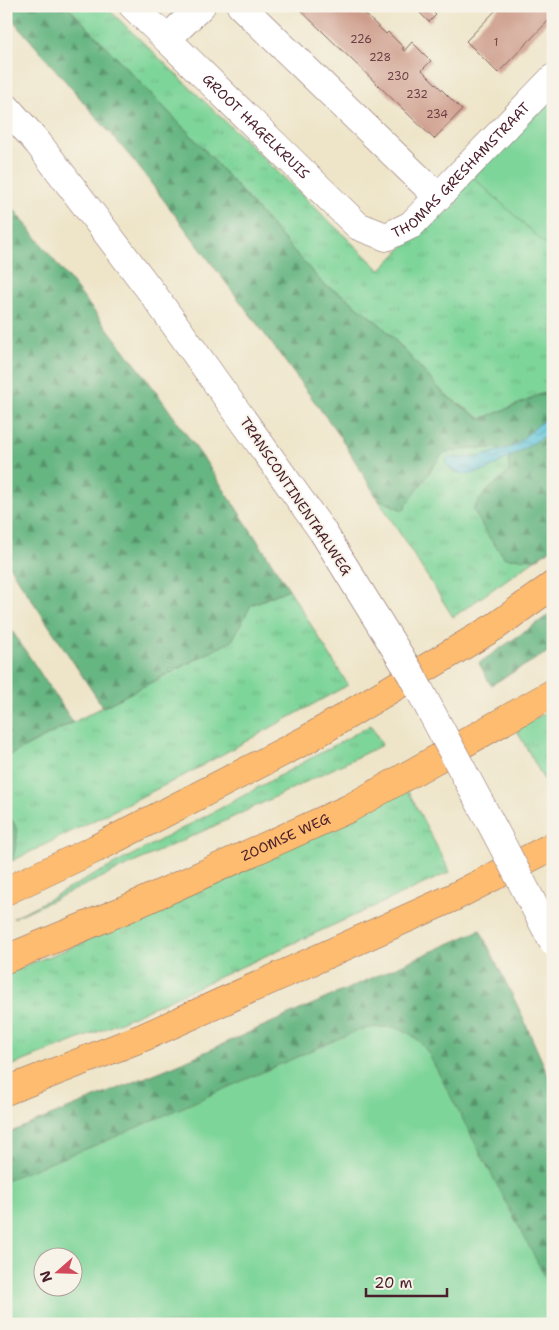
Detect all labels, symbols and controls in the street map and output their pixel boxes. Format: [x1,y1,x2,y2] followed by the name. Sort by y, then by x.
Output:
[350,32,372,47] house number: 226
[494,35,498,50] house number: 1
[369,50,391,65] house number: 228
[387,69,409,84] house number: 230
[199,70,314,183] street label: GROOT HAGELKRUIS
[406,87,428,102] house number: 232
[389,98,534,242] street label: THOMAS GRESHAMSTRAAT
[426,107,448,122] house number: 234
[236,413,356,579] street label: TRANSCONTINENTAALWEG
[238,809,333,865] street label: ZOOMSE WEG
[32,1248,82,1298] north arrow
[366,1265,448,1297] scale bar
[35,1268,56,1285] text: N
[374,1273,413,1293] text: 20 m

